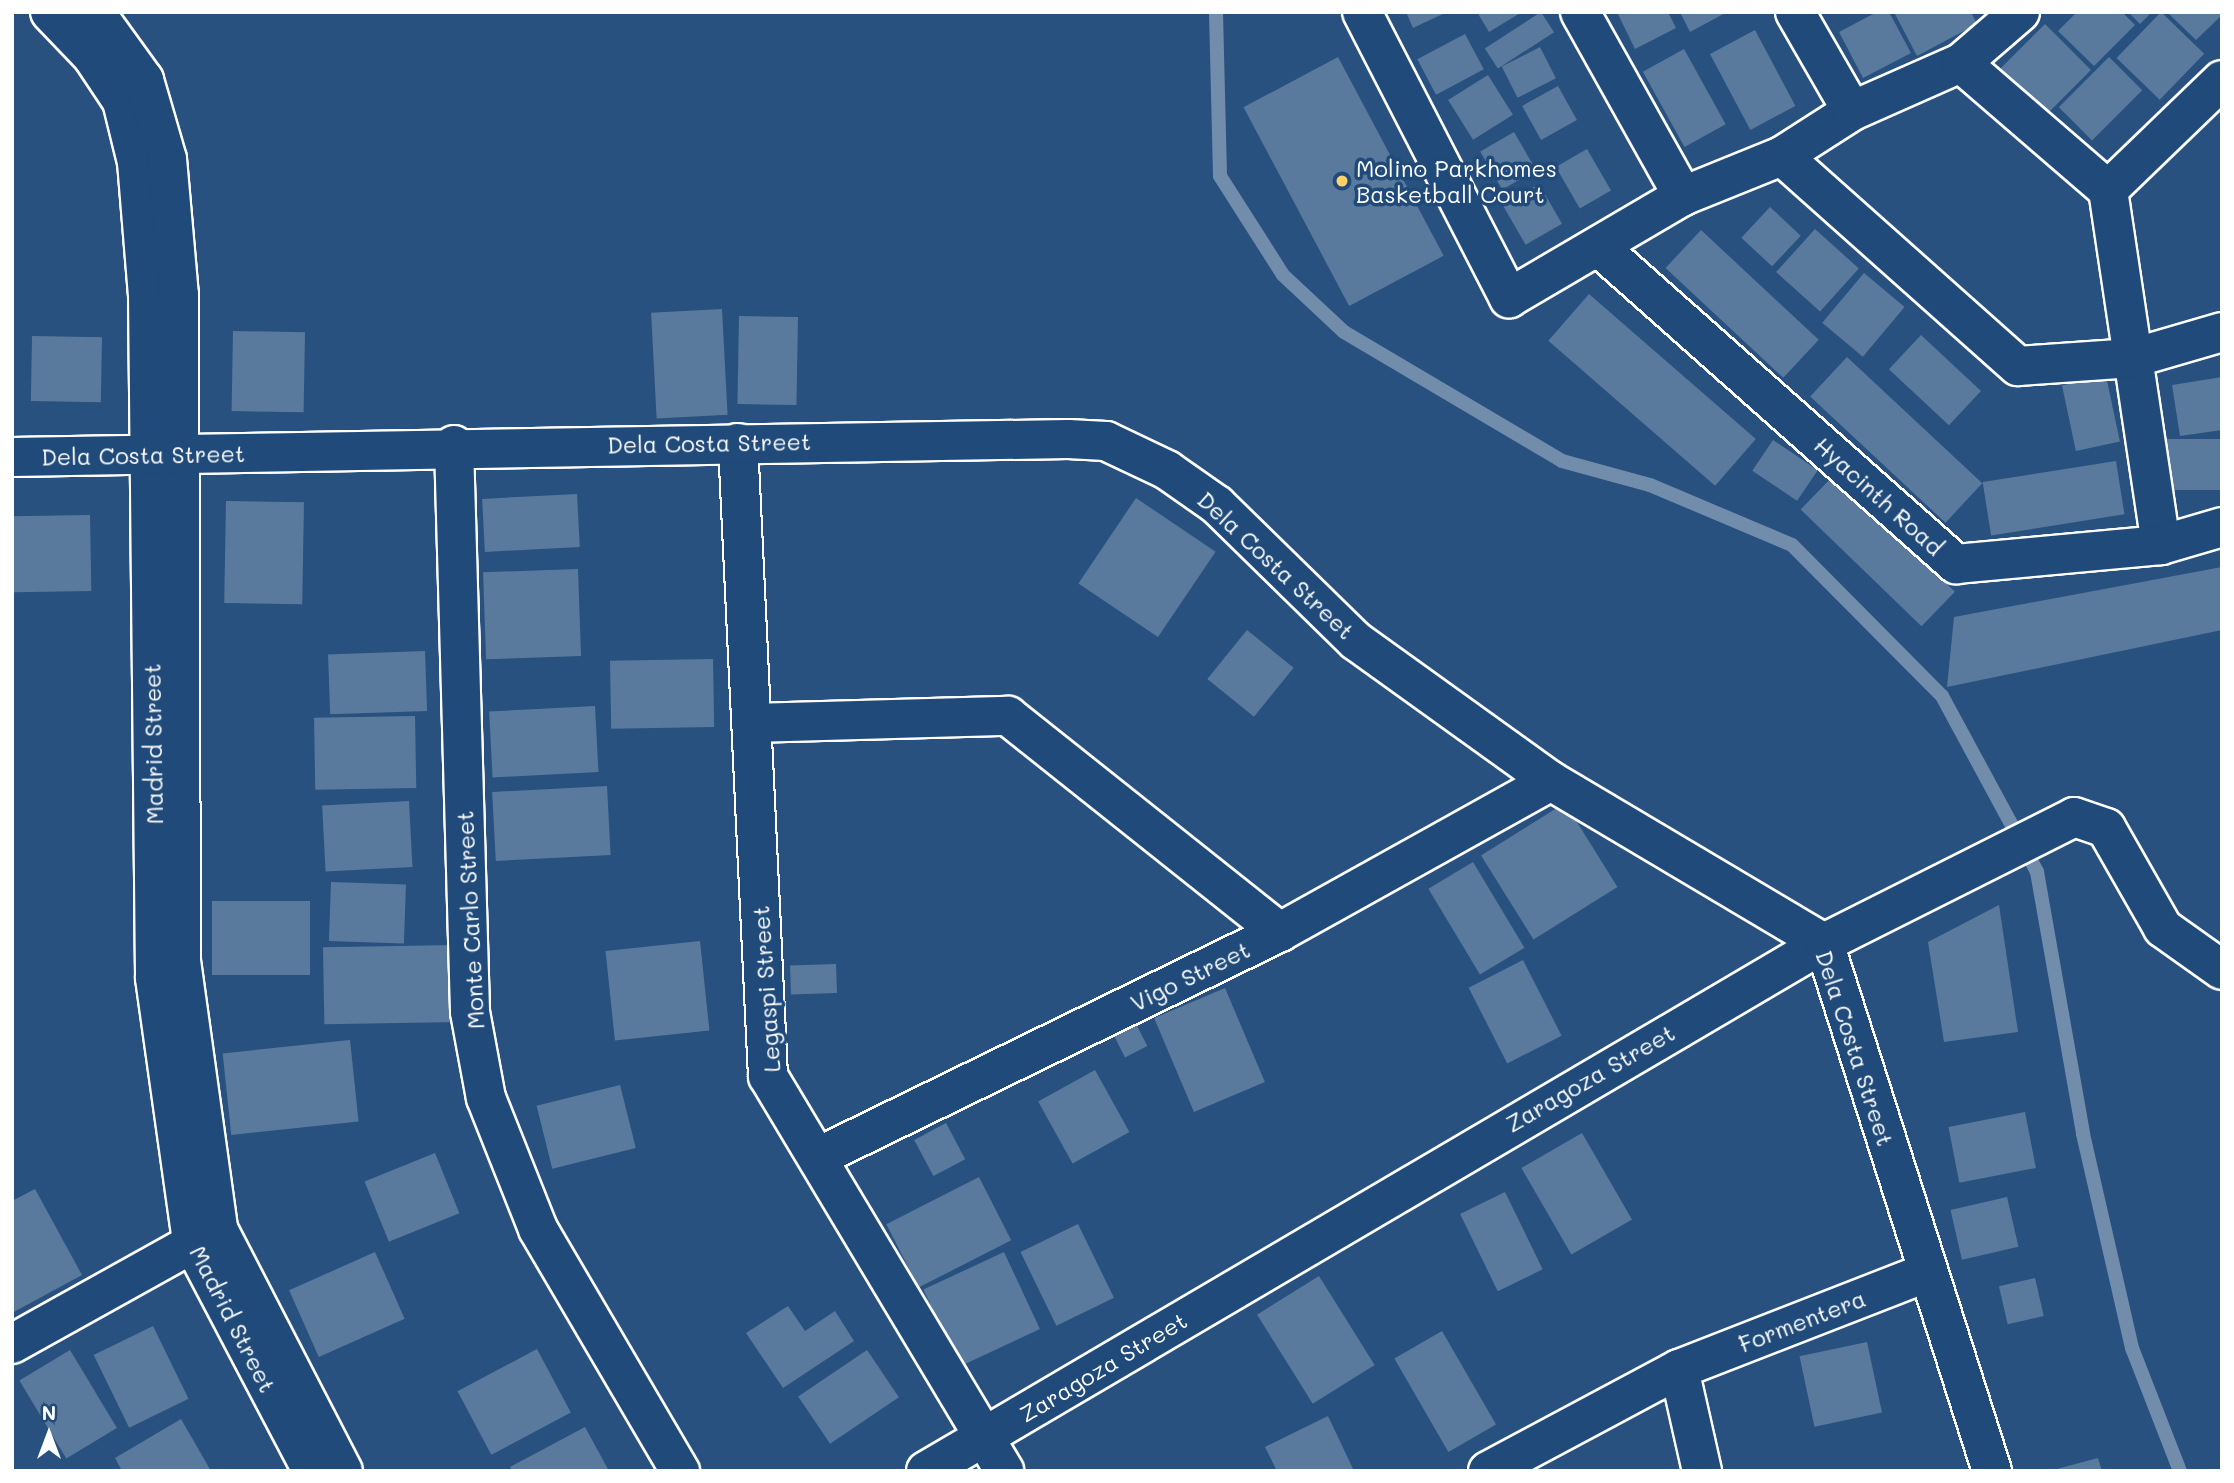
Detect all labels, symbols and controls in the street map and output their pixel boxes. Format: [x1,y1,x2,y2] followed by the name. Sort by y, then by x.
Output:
[1356,154,1557,208] place label: Molino Parkhomes Basketball Court
[1334,173,1350,189] marker: Molino Parkhomes Basketball Court
[607,427,811,459] street label: Dela Costa Street
[1809,431,1949,561] street label: Hyacinth Road
[41,439,245,471] street label: Dela Costa Street
[1192,485,1360,645] street label: Dela Costa Street
[138,663,168,825] street label: Madrid Street
[450,810,490,1030] street label: Monte Carlo Street
[746,905,786,1073] street label: Legaspi Street
[1126,935,1254,1017] street label: Vigo Street
[1810,947,1900,1149] street label: Dela Costa Street
[1501,1018,1679,1138] street label: Zaragoza Street
[184,1241,282,1397] street label: Madrid Street
[1735,1284,1869,1358] street label: Formentera
[1014,1306,1192,1428] street label: Zaragoza Street
[14,1399,84,1469] north arrow
[42,1400,56,1425] text: N

